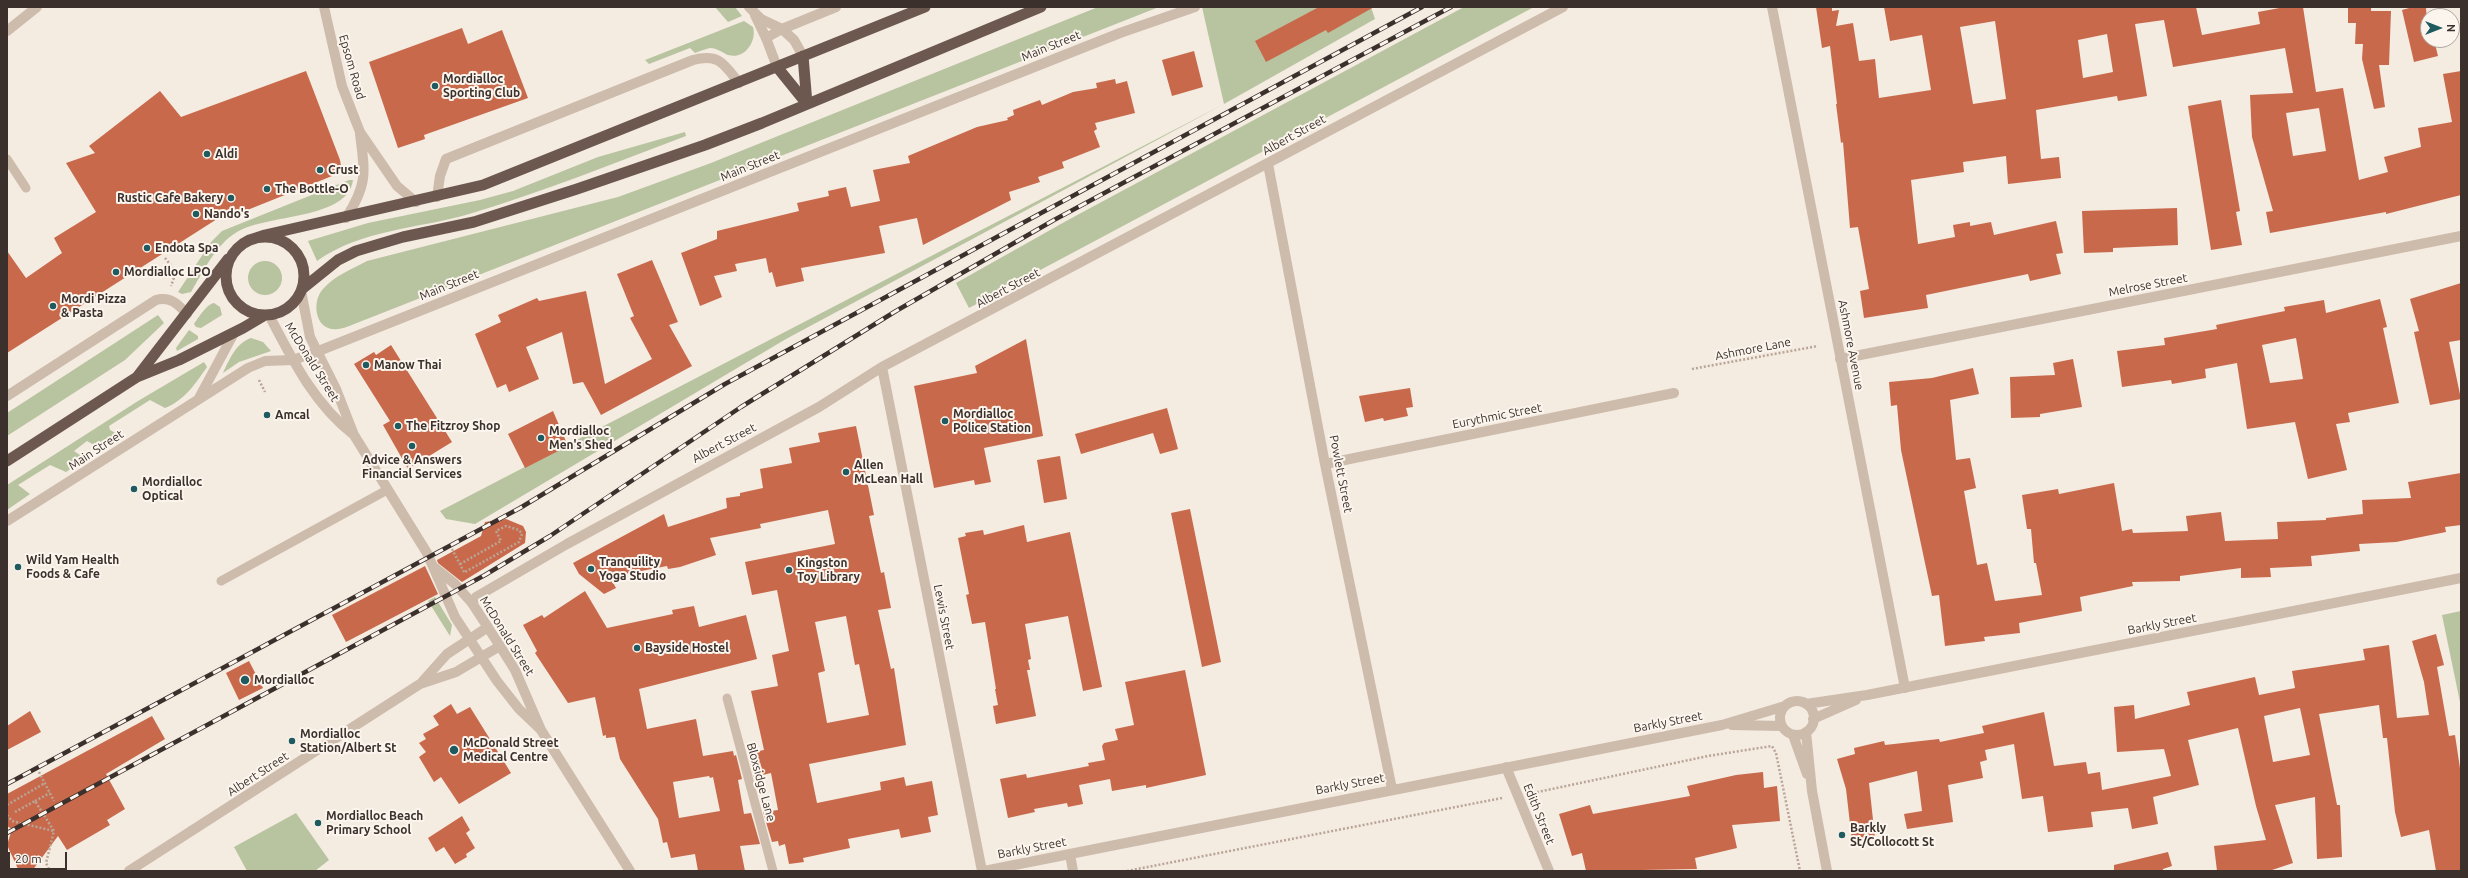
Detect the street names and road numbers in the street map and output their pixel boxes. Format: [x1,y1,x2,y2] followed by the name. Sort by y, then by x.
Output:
[1019,28,1083,64] street label: Main Street
[336,33,368,101] street label: Epsom Road
[1260,112,1328,158] street label: Albert Street
[718,148,782,184] street label: Main Street
[974,265,1042,311] street label: Albert Street
[417,267,481,303] street label: Main Street
[2107,270,2189,300] street label: Melrose Street
[1835,299,1867,391] street label: Ashmore Avenue
[282,320,342,404] street label: McDonald Street
[1714,335,1792,363] street label: Ashmore Lane
[1451,400,1543,432] street label: Eurythmic Street
[690,420,758,466] street label: Albert Street
[66,427,126,473] street label: Main Street
[1326,434,1356,514] street label: Powlett Street
[931,583,957,651] street label: Lewis Street
[477,594,537,678] street label: McDonald Street
[2126,610,2198,638] street label: Barkly Street
[1632,708,1704,736] street label: Barkly Street
[744,741,778,823] street label: Bloxsidge Lane
[225,749,291,799] street label: Albert Street
[1314,770,1386,798] street label: Barkly Street
[1520,781,1558,847] street label: Edith Street
[996,834,1068,862] street label: Barkly Street

